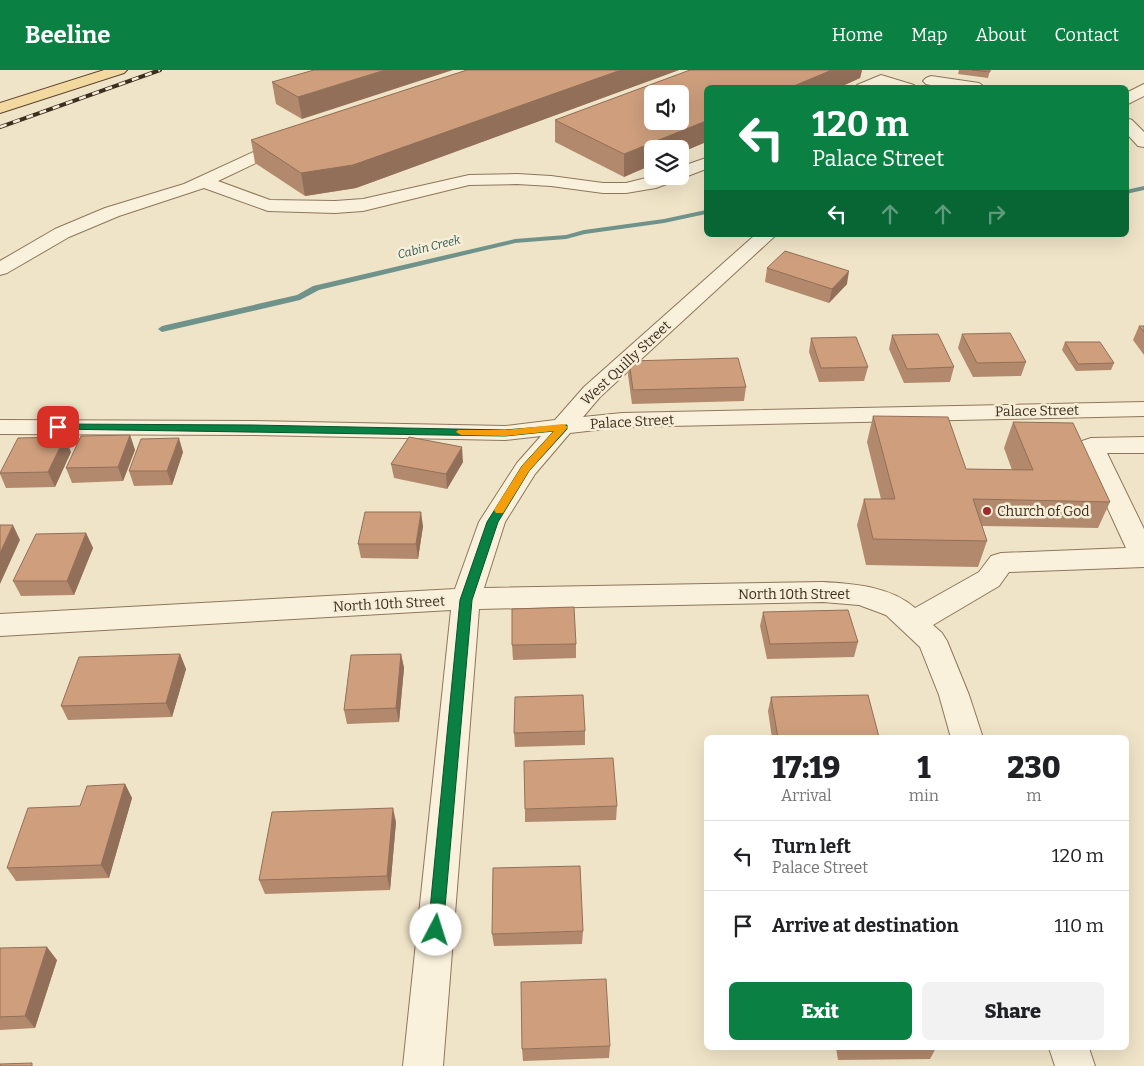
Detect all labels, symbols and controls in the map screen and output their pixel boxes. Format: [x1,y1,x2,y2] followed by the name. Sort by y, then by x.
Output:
[25,21,110,49] text: Beeline
[832,24,883,46] text: Home
[911,24,947,46] text: Map
[975,24,1026,46] text: About
[1054,24,1119,46] text: Contact
[644,85,689,185] map controls
[644,85,689,130] button: sound
[812,103,909,145] text: 120 m
[729,105,794,170] icon: left
[644,140,689,185] button: layers
[812,145,944,172] text: Palace Street
[823,200,851,228] icon: left
[876,200,904,228] icon: ahead
[929,200,957,228] icon: ahead
[982,200,1010,228] icon: right
[396,232,462,262] water label: Cabin Creek
[578,317,674,409] street label: West Quilly Street
[995,402,1079,420] street label: Palace Street
[37,406,79,448] pin
[590,411,674,433] street label: Palace Street
[44,413,72,441] icon: arrive
[997,503,1090,520] place label: Church of God
[981,505,993,517] marker: Church of God
[738,586,850,603] street label: North 10th Street
[333,593,445,615] street label: North 10th Street
[772,750,840,786] text: 17:19
[917,750,930,786] text: 1
[1007,750,1061,786] text: 230
[781,786,832,805] text: Arrival
[909,786,939,805] text: min
[1026,786,1042,805] text: m
[772,835,851,858] text: Turn left
[729,842,757,870] icon: left
[1052,844,1104,867] text: 120 m
[772,858,868,877] text: Palace Street
[409,903,461,955] position arrow
[729,912,757,940] icon: arrive
[772,914,959,937] text: Arrive at destination
[1054,914,1104,937] text: 110 m
[729,982,912,1040] button: Exit
[922,982,1104,1040] button: Share

